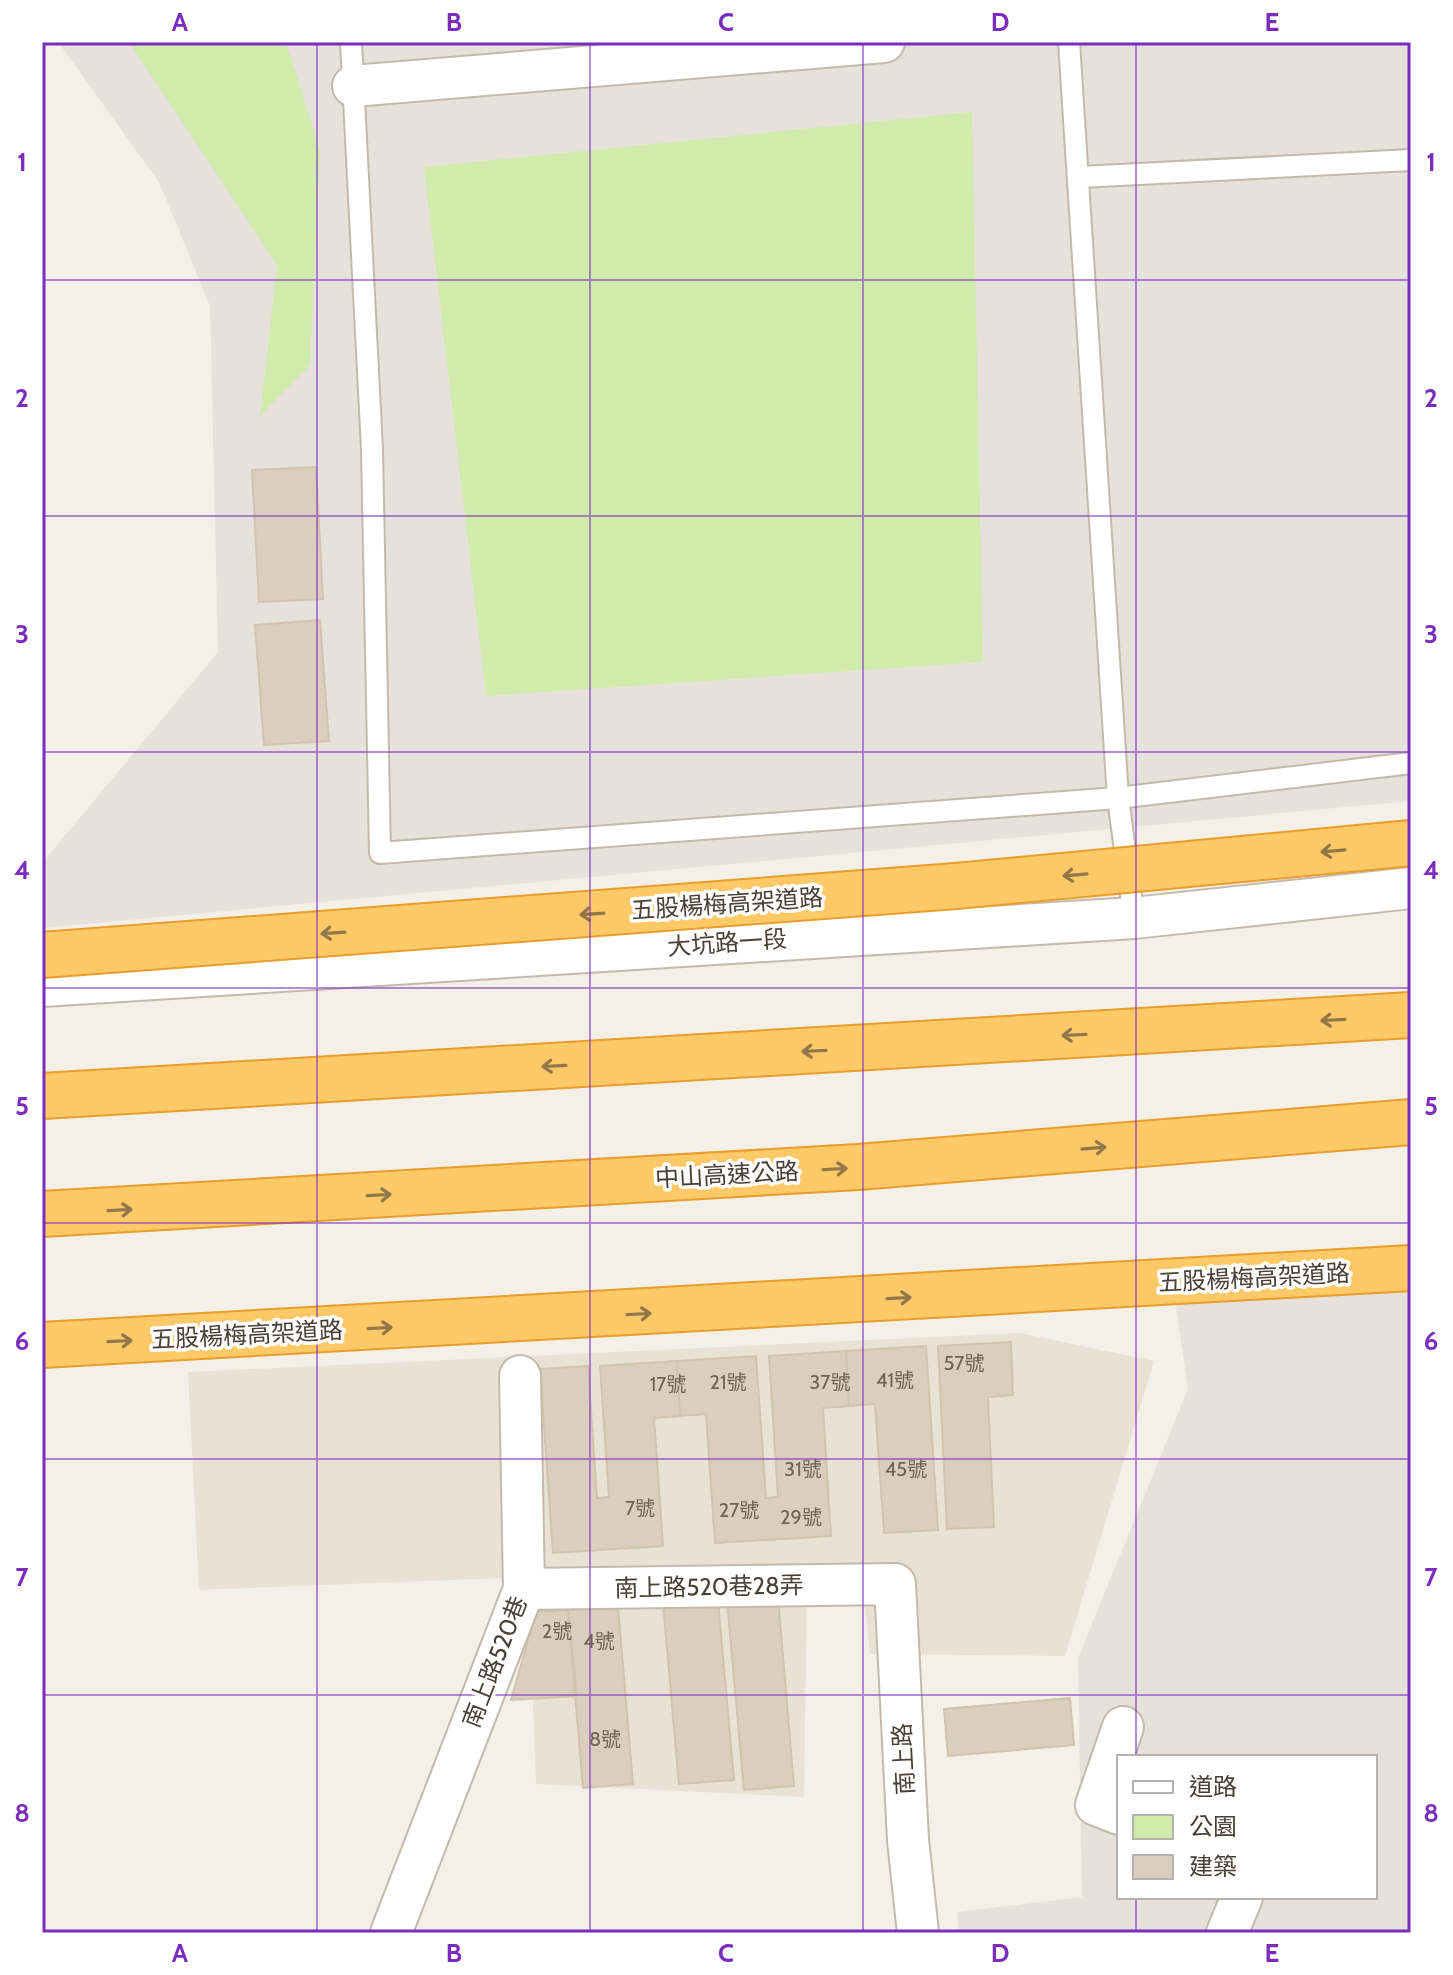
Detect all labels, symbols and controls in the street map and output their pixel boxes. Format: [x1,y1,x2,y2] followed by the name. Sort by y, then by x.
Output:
[172,6,189,38] text: A
[446,6,462,38] text: B
[718,6,734,38] text: C
[991,6,1009,38] text: D
[1265,6,1279,38] text: E
[17,146,27,178] text: 1
[1426,146,1436,178] text: 1
[15,382,29,414] text: 2
[1424,382,1438,414] text: 2
[15,618,29,650] text: 3
[1424,618,1438,650] text: 3
[1320,843,1347,858] one-way arrow
[14,854,30,886] text: 4
[1423,854,1439,886] text: 4
[1062,868,1088,883] one-way arrow
[630,882,824,925] street label: 五股楊梅高架道路
[579,907,606,922] one-way arrow
[666,924,788,961] street label: 大坑路一段
[320,926,347,941] one-way arrow
[1320,1013,1347,1028] one-way arrow
[1061,1028,1088,1043] one-way arrow
[801,1043,828,1058] one-way arrow
[542,1059,568,1074] one-way arrow
[15,1090,29,1122] text: 5
[1424,1090,1438,1122] text: 5
[1080,1140,1107,1155] one-way arrow
[654,1156,800,1193] street label: 中山高速公路
[821,1161,848,1176] one-way arrow
[365,1187,392,1202] one-way arrow
[106,1202,133,1217] one-way arrow
[1157,1258,1351,1297] street label: 五股楊梅高架道路
[885,1291,912,1306] one-way arrow
[625,1306,652,1321] one-way arrow
[150,1315,344,1354] street label: 五股楊梅高架道路
[366,1321,393,1336] one-way arrow
[15,1325,29,1357] text: 6
[1424,1325,1438,1357] text: 6
[106,1334,133,1349] one-way arrow
[944,1351,984,1375] house number: 57號
[876,1368,914,1392] house number: 41號
[710,1370,747,1394] house number: 21號
[810,1370,850,1394] house number: 37號
[650,1372,686,1396] house number: 17號
[784,1457,822,1481] house number: 31號
[885,1457,927,1481] house number: 45號
[625,1496,655,1520] house number: 7號
[719,1498,759,1522] house number: 27號
[780,1505,822,1529] house number: 29號
[15,1561,29,1593] text: 7
[1424,1561,1438,1593] text: 7
[614,1570,804,1603] street label: 南上路520巷28弄
[456,1592,533,1732] street label: 南上路520巷
[542,1619,572,1643] house number: 2號
[583,1629,615,1653] house number: 4號
[887,1722,920,1796] street label: 南上路
[589,1727,621,1751] house number: 8號
[1117,1755,1377,1899] legend
[1189,1772,1237,1801] text: 道路
[14,1797,30,1829] text: 8
[1423,1797,1439,1829] text: 8
[1189,1812,1237,1841] text: 公園
[1189,1852,1237,1881] text: 建築
[172,1937,189,1969] text: A
[446,1937,462,1969] text: B
[718,1937,734,1969] text: C
[991,1937,1009,1969] text: D
[1265,1937,1279,1969] text: E

